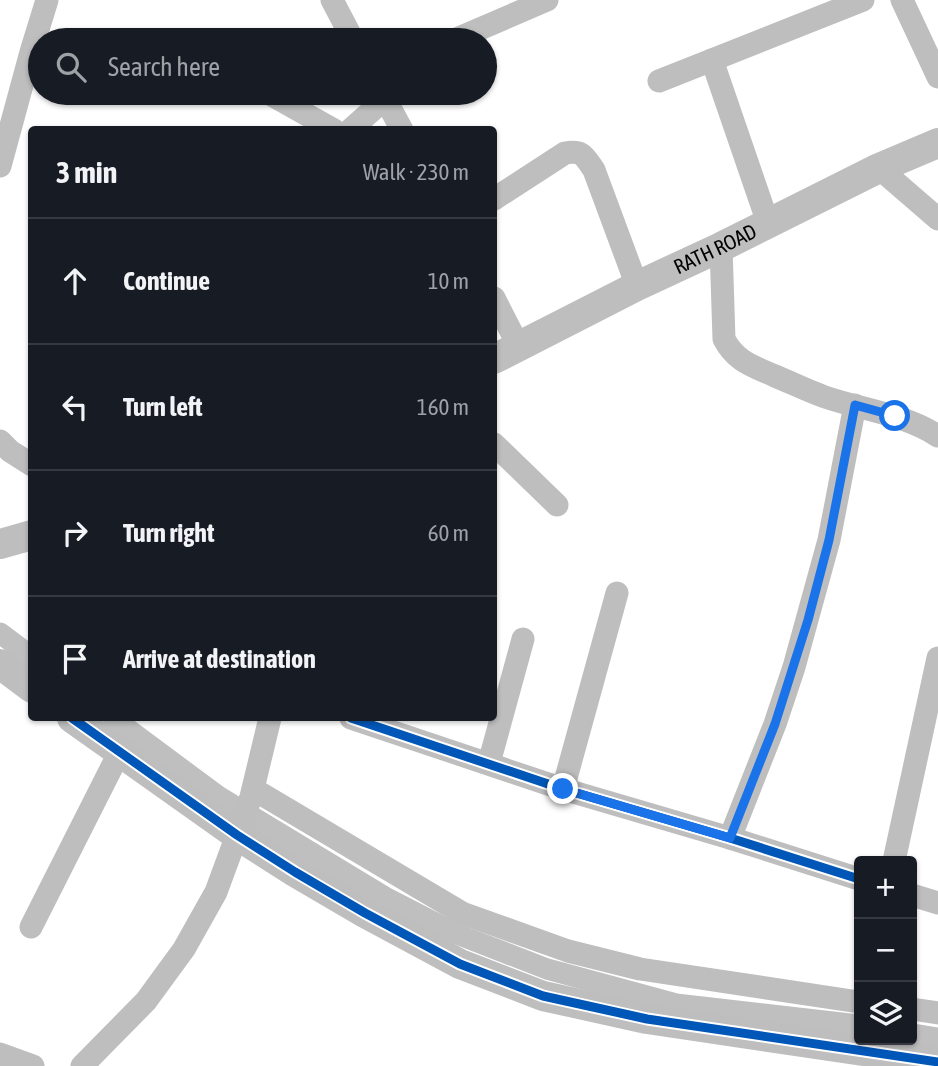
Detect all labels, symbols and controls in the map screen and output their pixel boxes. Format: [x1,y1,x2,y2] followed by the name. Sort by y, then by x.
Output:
[28,28,497,105] search box
[52,48,90,86] icon: search
[108,52,220,82] text: Search here
[56,155,117,189] text: 3 min
[363,159,469,185] text: Walk · 230 m
[670,218,760,278] street label: RATH ROAD
[56,262,94,300] icon: ahead
[123,266,210,296] text: Continue
[428,268,469,294] text: 10 m
[56,388,94,426] icon: left
[123,392,203,422] text: Turn left
[417,394,469,420] text: 160 m
[879,400,910,431] route start
[56,514,94,552] icon: right
[123,518,214,548] text: Turn right
[428,520,469,546] text: 60 m
[56,640,94,678] icon: arrive
[123,644,316,674] text: Arrive at destination
[547,773,578,804] route end
[854,856,917,1045] map controls
[854,856,917,919] button: +
[854,919,917,982] button: −
[854,982,917,1045] button: layers

